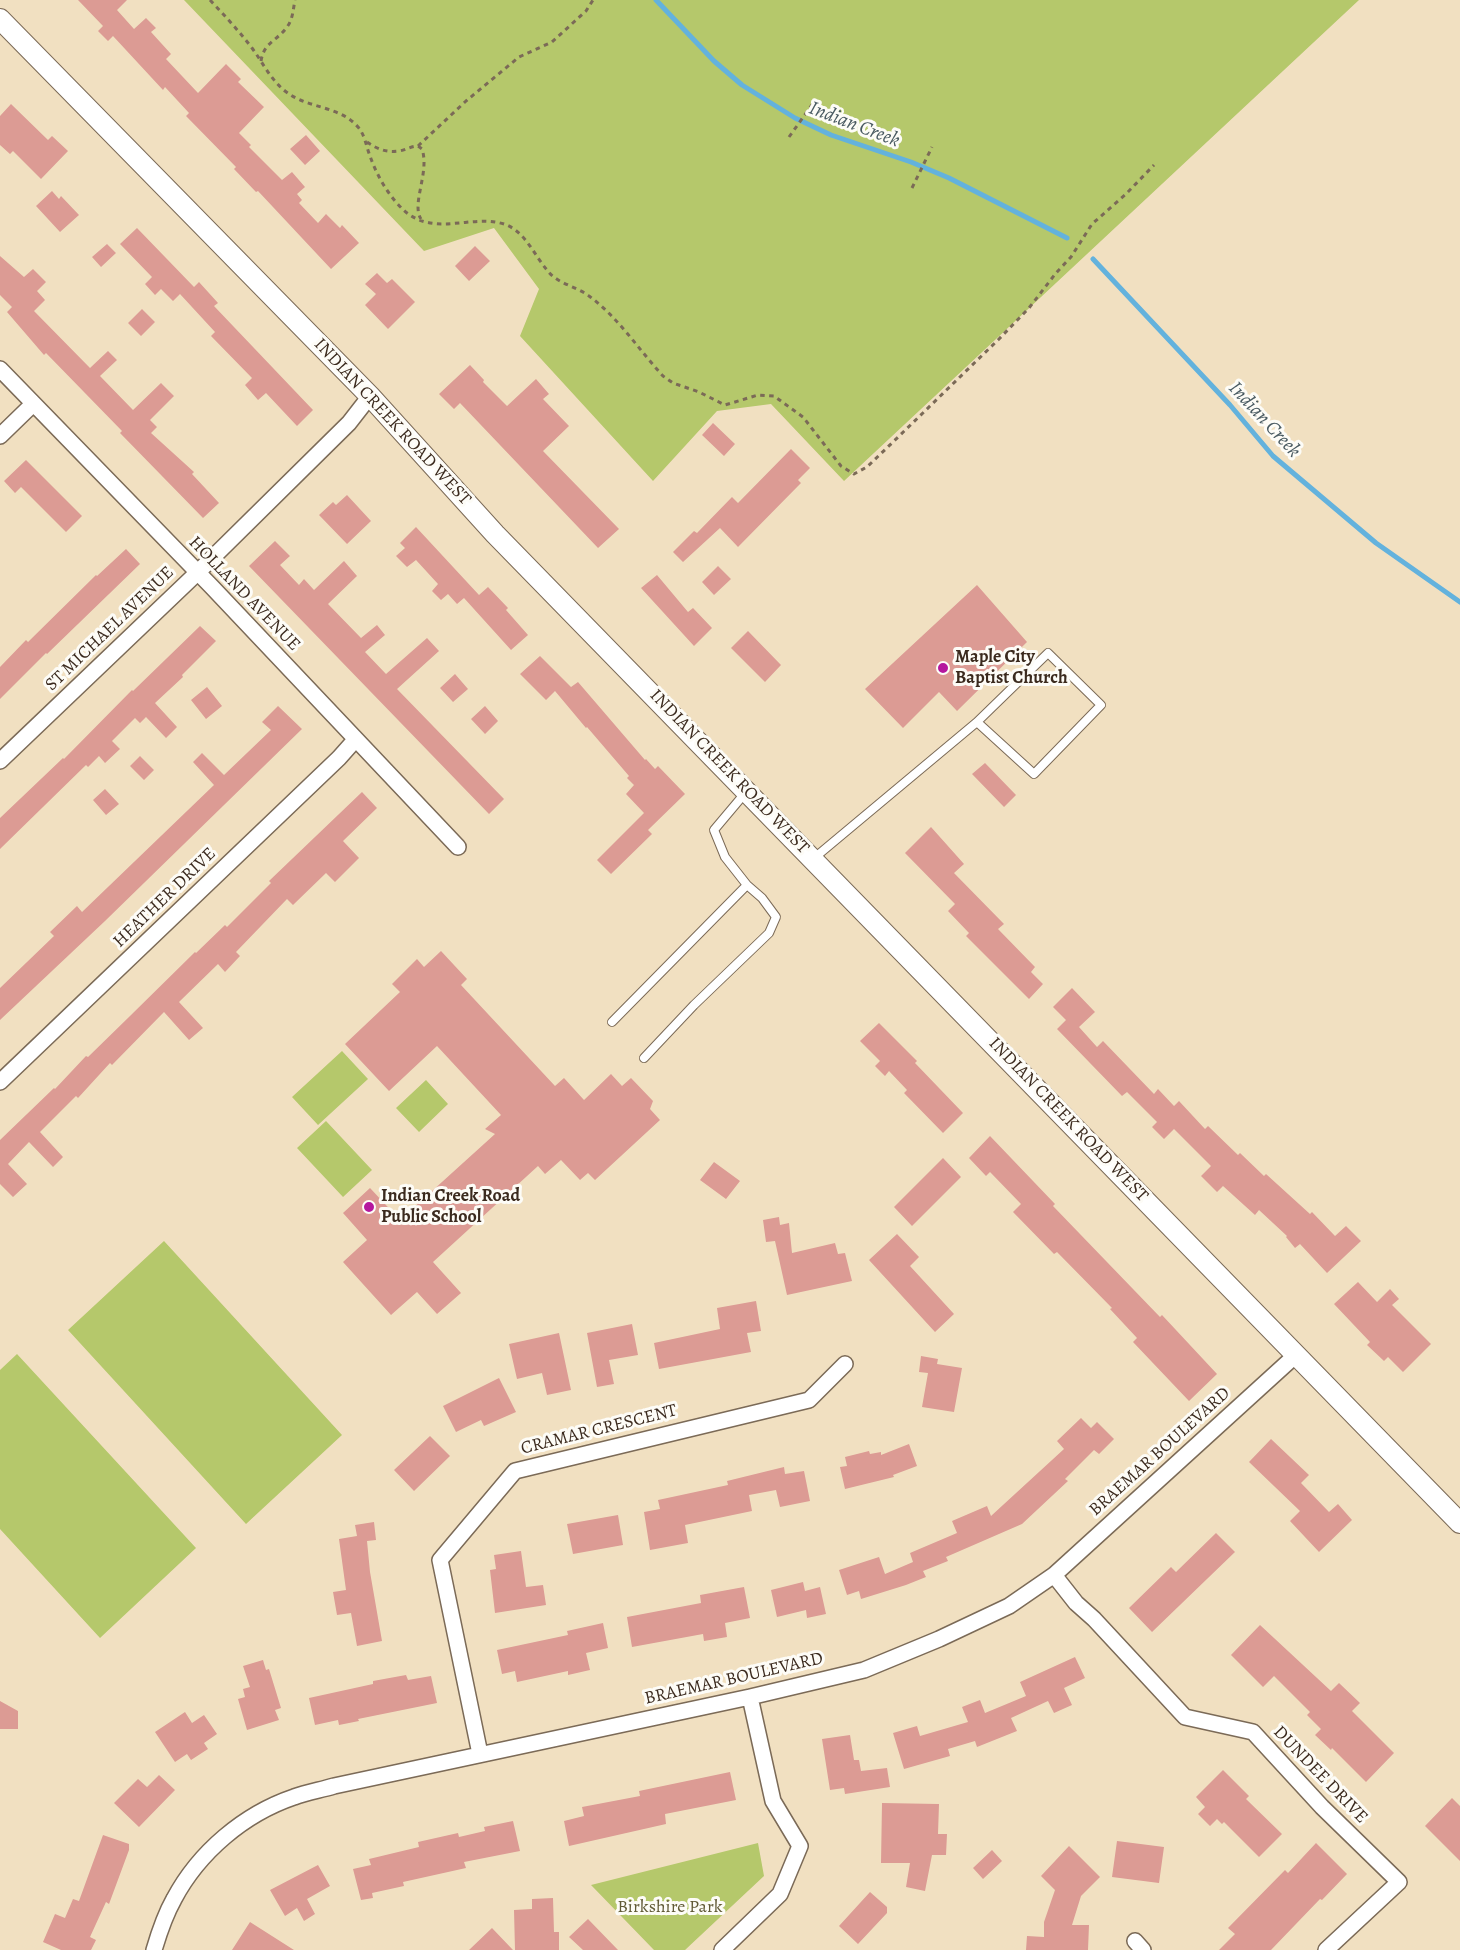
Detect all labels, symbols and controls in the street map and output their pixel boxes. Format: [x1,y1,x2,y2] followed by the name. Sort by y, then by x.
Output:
[805,97,903,153] water label: Indian Creek
[309,334,475,510] street label: INDIAN CREEK ROAD WEST
[1223,377,1305,463] water label: Indian Creek
[184,532,304,656] street label: HOLLAND AVENUE
[41,562,179,696] street label: ST MICHAEL AVENUE
[955,647,1068,690] place label: Maple City Baptist Church
[936,661,950,675] marker: Maple City Baptist Church
[645,685,813,859] street label: INDIAN CREEK ROAD WEST
[109,843,221,953] street label: HEATHER DRIVE
[984,1033,1152,1207] street label: INDIAN CREEK ROAD WEST
[381,1186,520,1228] place label: Indian Creek Road Public School
[362,1200,376,1214] marker: Indian Creek Road Public School
[1085,1383,1235,1521] street label: BRAEMAR BOULEVARD
[519,1400,679,1460] street label: CRAMAR CRESCENT
[643,1648,825,1710] street label: BRAEMAR BOULEVARD
[1268,1722,1372,1828] street label: DUNDEE DRIVE
[617,1897,723,1919] park label: Birkshire Park

